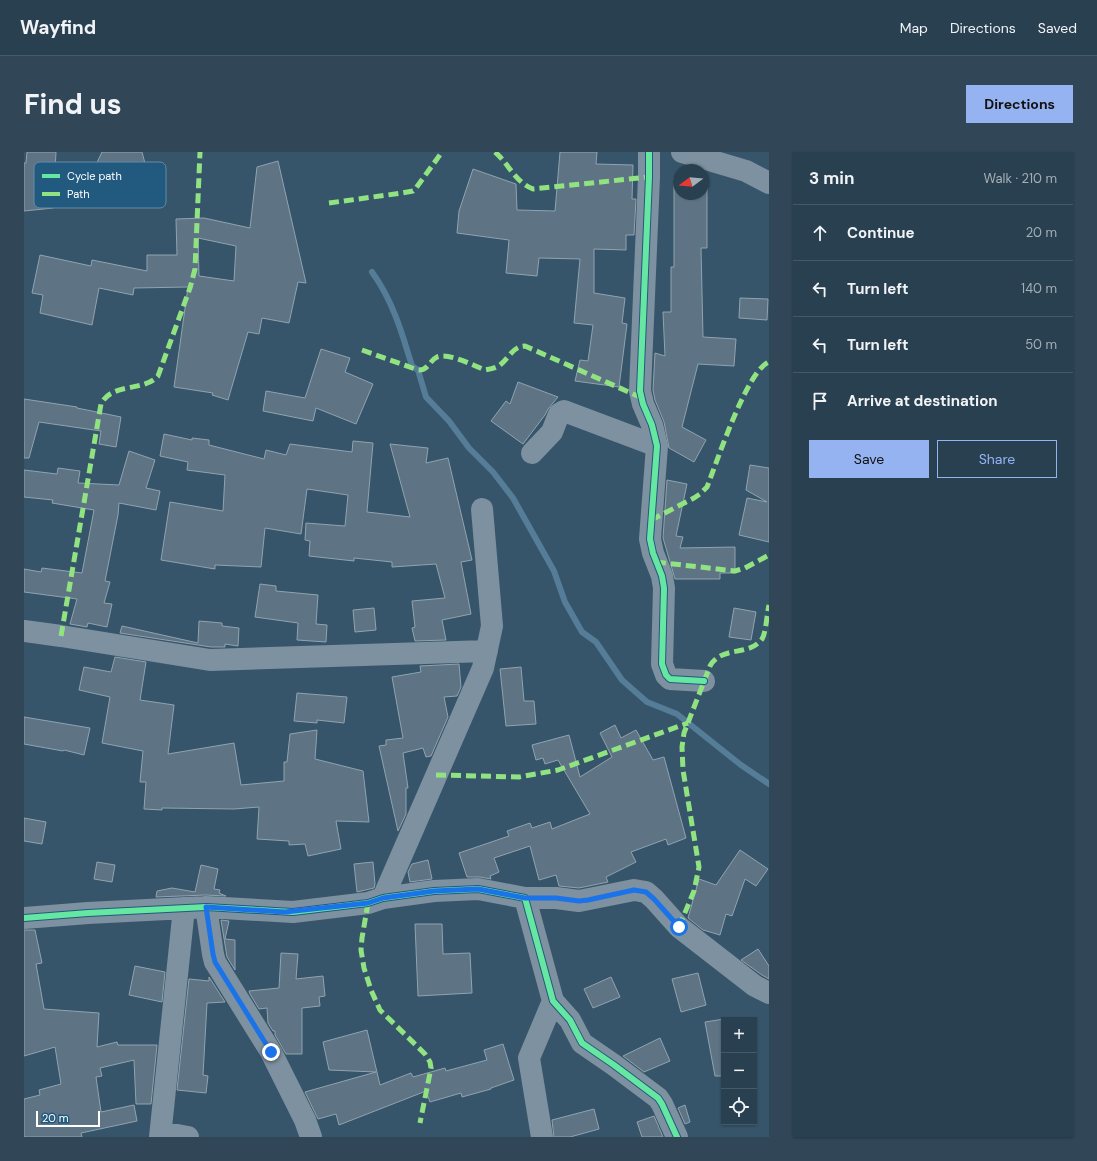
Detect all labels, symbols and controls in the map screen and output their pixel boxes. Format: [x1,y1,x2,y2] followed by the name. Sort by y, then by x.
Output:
[20,15,96,40] text: Wayfind
[900,19,928,37] text: Map
[950,19,1016,37] text: Directions
[1038,19,1077,37] text: Saved
[966,85,1073,123] button: Directions
[24,86,122,123] text: Find us
[34,162,166,208] legend
[673,164,709,200] north arrow
[809,167,854,189] text: 3 min
[67,169,122,183] text: Cycle path
[984,170,1057,187] text: Walk · 210 m
[67,187,90,201] text: Path
[809,222,831,244] icon: ahead
[847,223,915,243] text: Continue
[1026,224,1057,241] text: 20 m
[809,278,831,300] icon: left
[847,279,908,299] text: Turn left
[1021,280,1057,297] text: 140 m
[809,334,831,356] icon: left
[847,335,908,355] text: Turn left
[1025,336,1057,353] text: 50 m
[809,390,831,412] icon: arrive
[847,391,998,411] text: Arrive at destination
[809,440,929,478] button: Save
[937,440,1057,478] button: Share
[670,918,688,936] route start
[721,1017,757,1125] map controls
[721,1017,757,1053] button: +
[262,1043,280,1061] route end
[721,1053,757,1089] button: −
[721,1089,757,1125] button: locate
[36,1109,100,1128] scale bar
[42,1111,68,1125] text: 20 m

